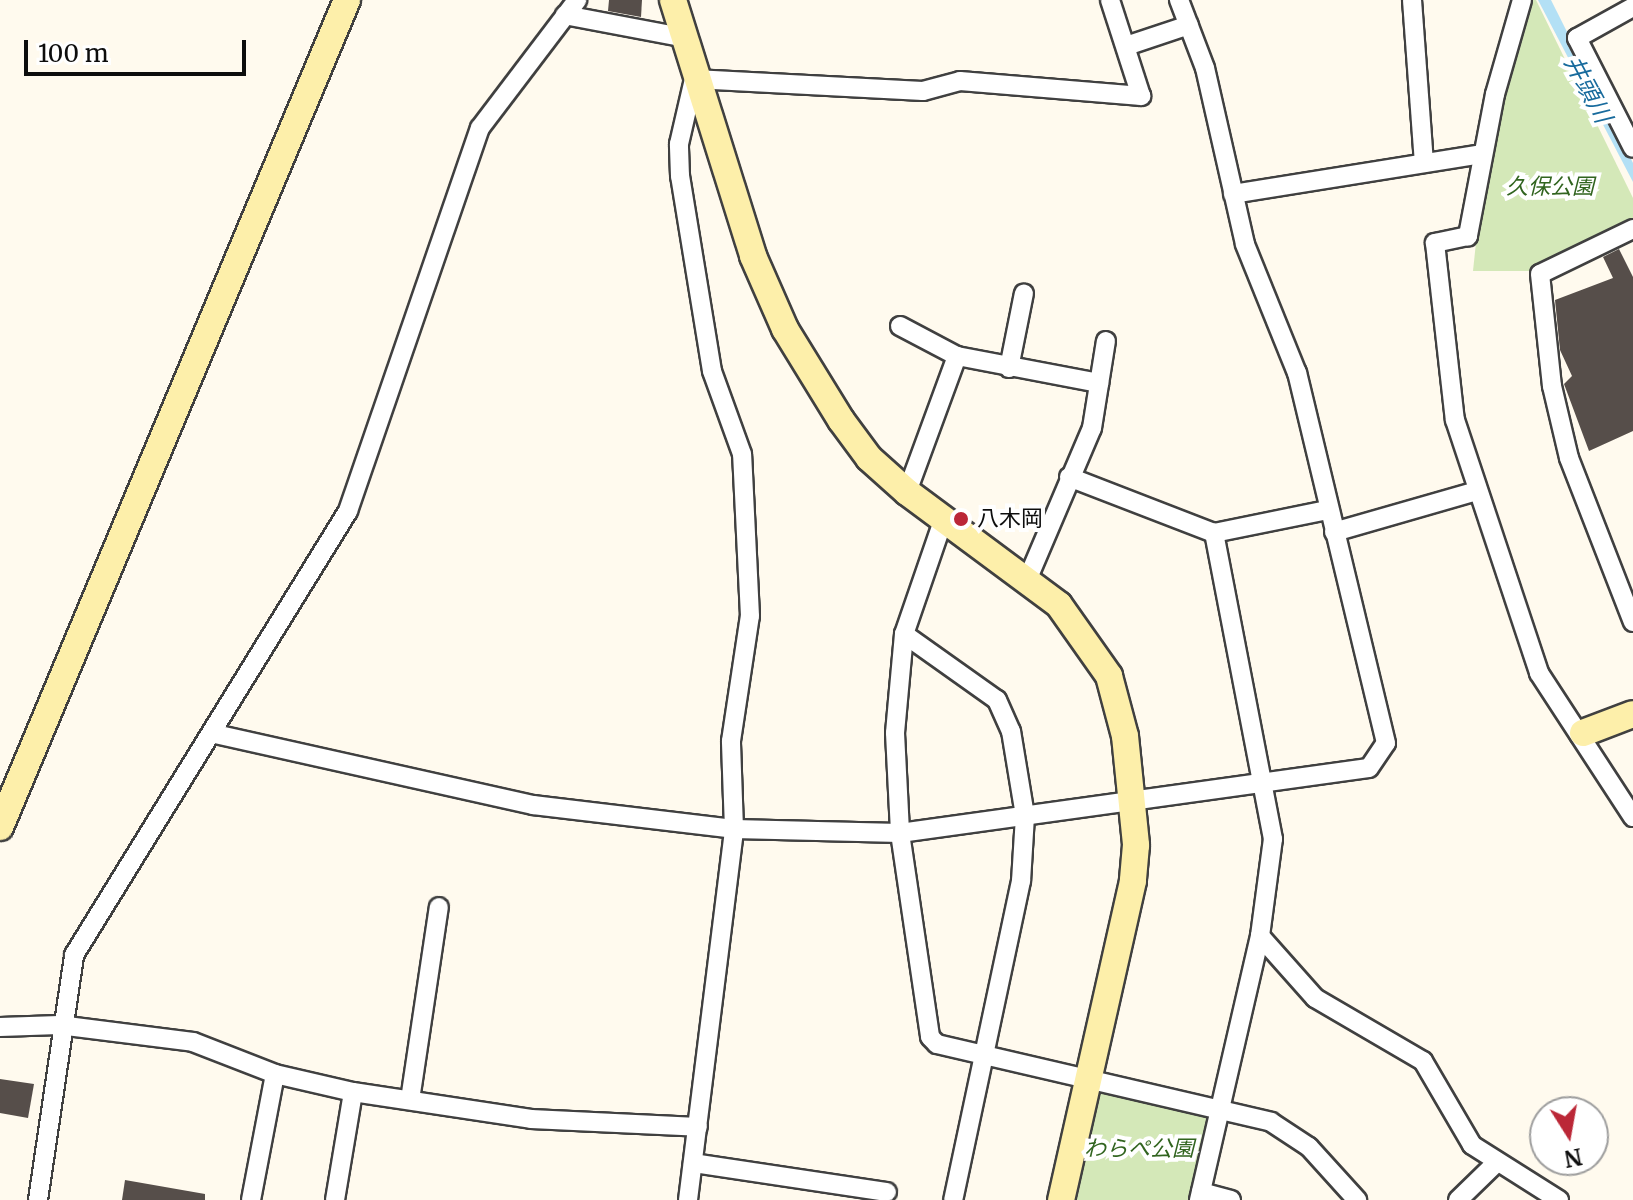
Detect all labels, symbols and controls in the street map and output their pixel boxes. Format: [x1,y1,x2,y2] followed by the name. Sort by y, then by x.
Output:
[28,24,250,74] scale bar
[38,38,108,69] text: 100 m
[1558,50,1618,128] water label: 井頭川
[1506,174,1594,200] park label: 久保公園
[977,506,1043,532] place label: 八木岡
[952,510,970,528] marker: 八木岡
[1529,1096,1609,1176] north arrow
[1084,1136,1194,1162] park label: わらぺ公園
[1562,1142,1584,1173] text: N

